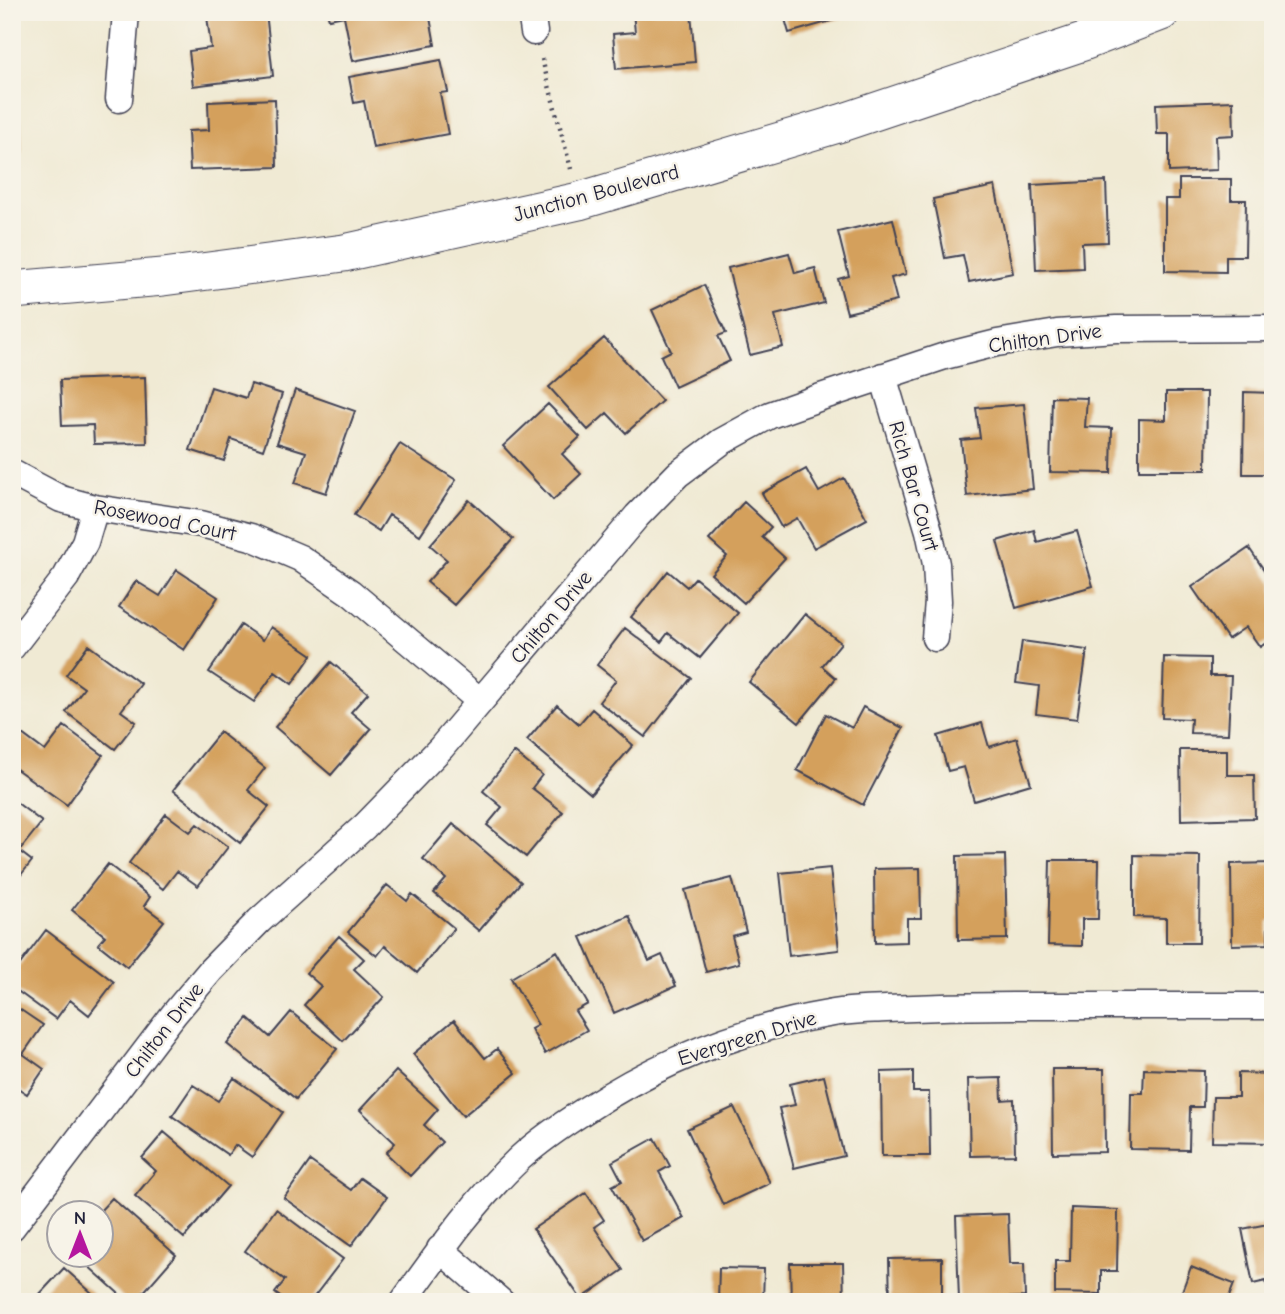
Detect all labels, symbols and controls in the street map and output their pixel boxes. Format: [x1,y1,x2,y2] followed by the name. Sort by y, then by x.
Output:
[511,159,681,227] street label: Junction Boulevard
[987,318,1103,358] street label: Chilton Drive
[884,418,944,555] street label: Rich Bar Court
[92,494,239,546] street label: Rosewood Court
[505,566,597,668] street label: Chilton Drive
[119,978,209,1082] street label: Chilton Drive
[675,1006,819,1070] street label: Evergreen Drive
[46,1198,116,1268] north arrow
[74,1207,86,1229] text: N

